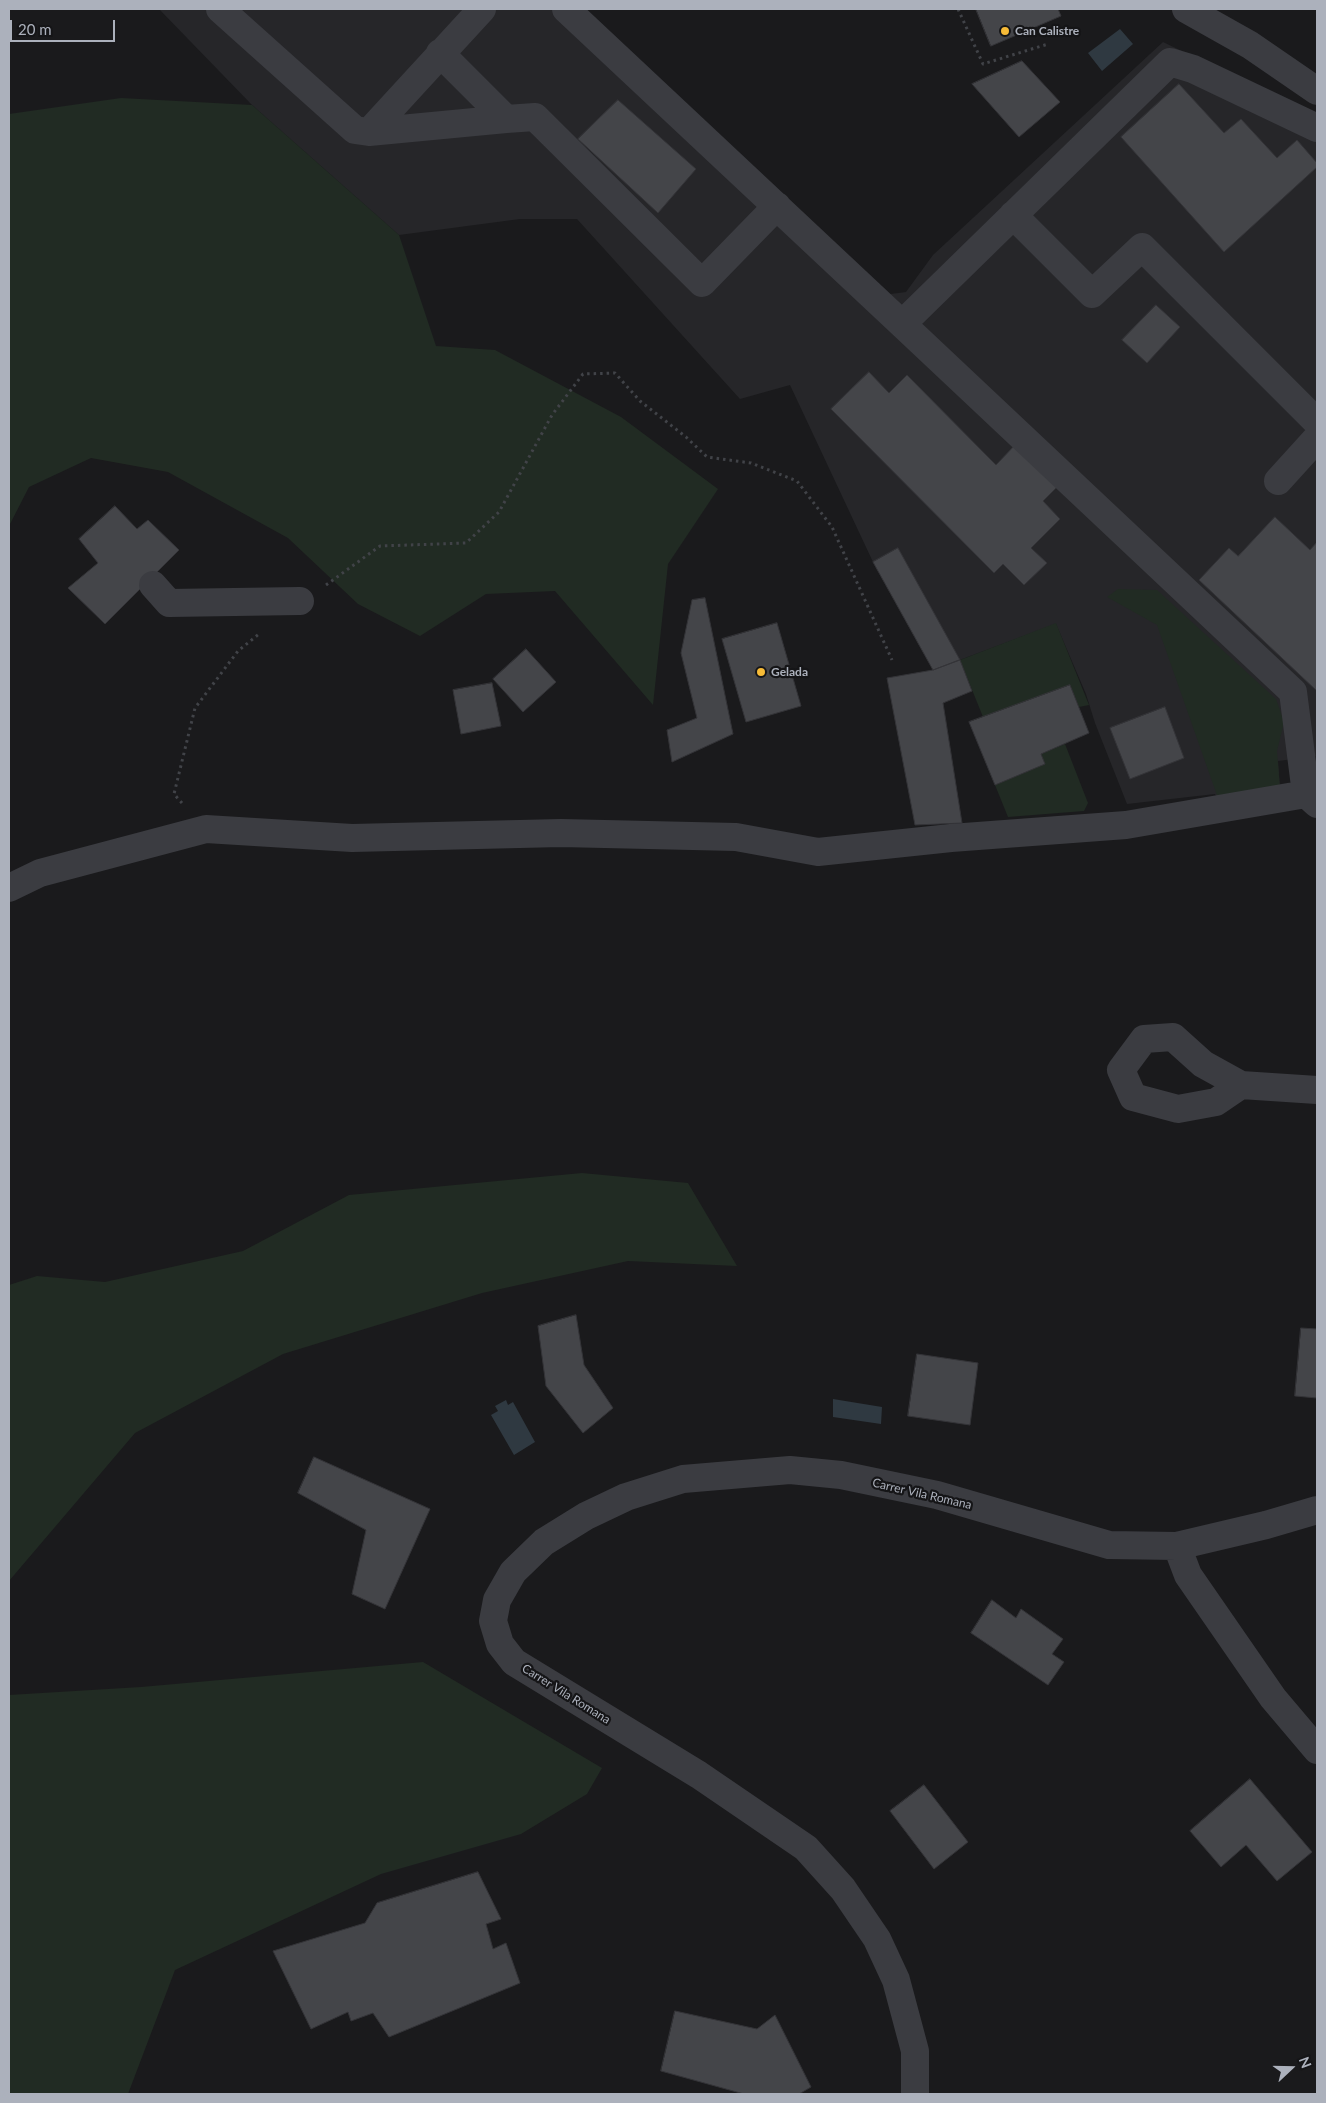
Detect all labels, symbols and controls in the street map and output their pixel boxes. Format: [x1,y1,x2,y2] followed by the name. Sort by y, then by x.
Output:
[12,10,118,42] scale bar
[18,20,52,38] text: 20 m
[1015,24,1079,38] place label: Can Calistre
[999,25,1011,37] marker: Can Calistre
[771,665,808,679] place label: Gelada
[755,666,767,678] marker: Gelada
[871,1476,973,1512] street label: Carrer Vila Romana
[519,1661,613,1727] street label: Carrer Vila Romana
[1266,2043,1316,2093] north arrow
[1296,2054,1315,2071] text: N

